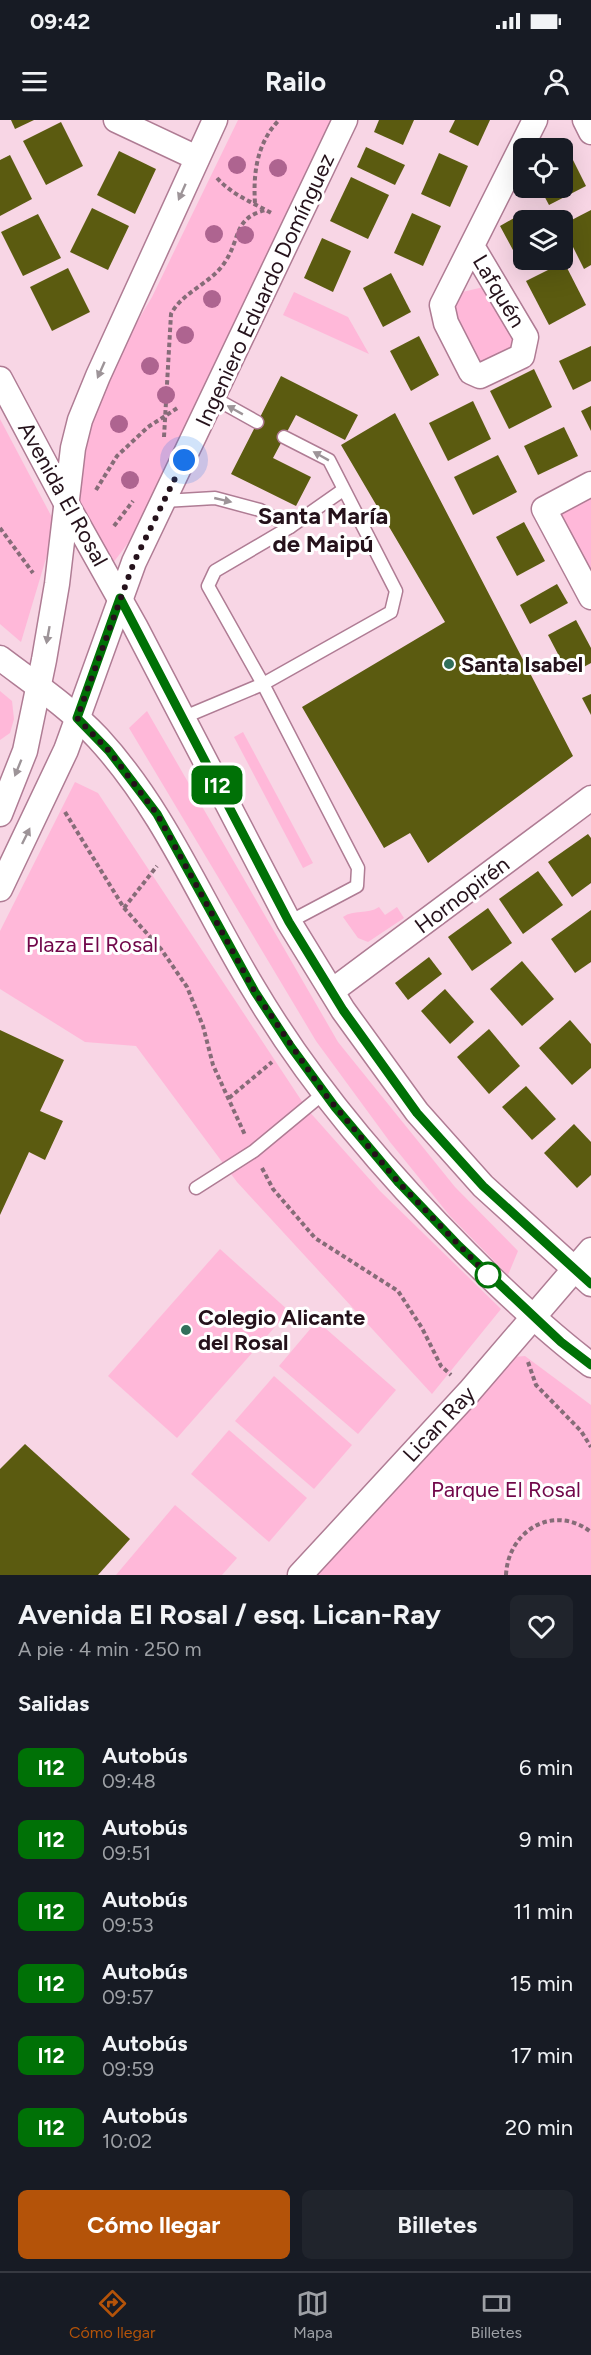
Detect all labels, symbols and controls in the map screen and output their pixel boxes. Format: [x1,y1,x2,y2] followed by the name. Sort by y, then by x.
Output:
[30,8,90,35] text: 09:42
[18,65,51,98] icon: menu
[265,65,326,98] text: Railo
[540,65,573,98] icon: person
[513,138,573,270] map controls
[513,138,573,198] button: locate
[190,149,340,431] street label: Ingeniero Eduardo Domínguez
[176,183,186,201] one-way arrow
[513,210,573,270] button: layers
[467,250,531,332] street label: Lafquén
[97,361,106,378] one-way arrow
[226,405,243,415] one-way arrow
[12,417,114,571] street label: Avenida El Rosal
[169,445,199,475] your location
[312,451,329,461] one-way arrow
[213,496,232,505] one-way arrow
[258,501,388,558] district label: Santa María de Maipú
[43,626,52,645] one-way arrow
[461,651,583,678] place label: Santa Isabel
[442,657,456,671] marker: Santa Isabel
[13,759,23,777] one-way arrow
[182,766,252,804] line badge: I12
[203,773,231,798] text: I12
[21,827,30,844] one-way arrow
[409,851,515,939] street label: Hornopirén
[26,931,158,958] park label: Plaza El Rosal
[475,1262,501,1288] unlabelled marker
[198,1304,365,1356] place label: Colegio Alicante del Rosal
[179,1323,193,1337] marker: Colegio Alicante del Rosal
[397,1380,481,1468] street label: Lican Ray
[431,1476,581,1503] park label: Parque El Rosal
[510,1595,573,1658] button: heart
[18,1597,441,1631] text: Avenida El Rosal / esq. Lican-Ray
[18,1637,201,1661] text: A pie · 4 min · 250 m
[18,1690,89,1717] text: Salidas
[102,1742,188,1769] text: Autobús
[519,1754,573,1781] text: 6 min
[37,1755,65,1780] text: I12
[102,1769,156,1793] text: 09:48
[102,1814,188,1841] text: Autobús
[519,1826,573,1853] text: 9 min
[37,1827,65,1852] text: I12
[102,1841,151,1865] text: 09:51
[102,1886,188,1913] text: Autobús
[513,1898,573,1925] text: 11 min
[37,1899,65,1924] text: I12
[102,1913,154,1937] text: 09:53
[102,1958,188,1985] text: Autobús
[510,1970,573,1997] text: 15 min
[37,1971,65,1996] text: I12
[102,1985,153,2009] text: 09:57
[102,2030,188,2057] text: Autobús
[511,2042,573,2069] text: 17 min
[37,2043,65,2068] text: I12
[102,2057,154,2081] text: 09:59
[102,2102,188,2129] text: Autobús
[505,2114,573,2141] text: 20 min
[37,2115,65,2140] text: I12
[102,2129,152,2153] text: 10:02
[18,2190,290,2259] button: Cómo llegar
[302,2190,573,2259] button: Billetes
[69,2287,155,2342] tab: Cómo llegar
[293,2287,333,2342] tab: Mapa
[471,2287,522,2342] tab: Billetes

